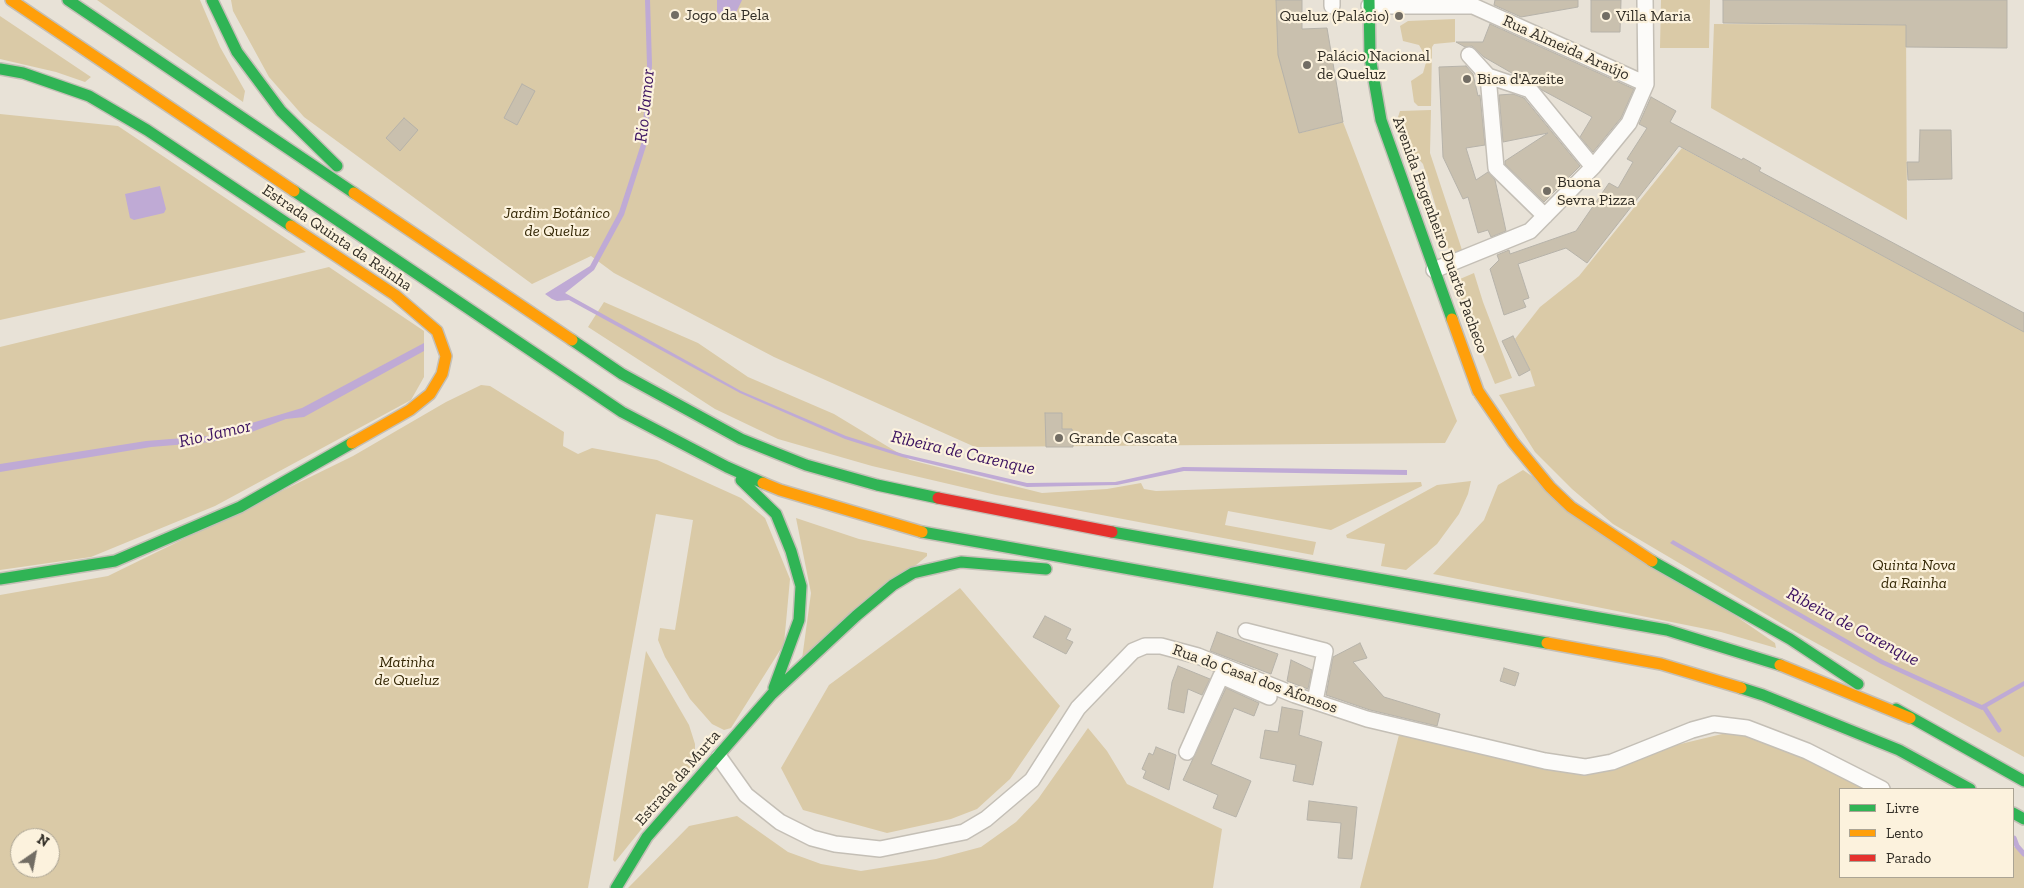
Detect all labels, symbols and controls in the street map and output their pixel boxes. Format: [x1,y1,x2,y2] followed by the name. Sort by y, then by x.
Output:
[685,5,769,25] place label: Jogo da Pela
[1280,6,1389,26] place label: Queluz (Palácio)
[1616,6,1691,26] place label: Villa Maria
[669,9,681,21] marker: Jogo da Pela
[1393,10,1405,22] marker: Queluz (Palácio)
[1600,10,1612,22] marker: Villa Maria
[1500,11,1632,85] street label: Rua Almeida Araújo
[1317,46,1430,84] place label: Palácio Nacional de Queluz
[1301,59,1313,71] marker: Palácio Nacional de Queluz
[630,68,660,144] water label: Rio Jamor
[1477,69,1564,89] place label: Bica d'Azeite
[1461,73,1473,85] marker: Bica d'Azeite
[1388,114,1492,356] street label: Avenida Engenheiro Duarte Pacheco
[1557,172,1635,210] place label: Buona Sevra Pizza
[258,181,416,295] street label: Estrada Quinta da Rainha
[1541,185,1553,197] marker: Buona Sevra Pizza
[504,203,610,241] park label: Jardim Botânico de Queluz
[177,415,253,453] water label: Rio Jamor
[889,426,1037,480] water label: Ribeira de Carenque
[1069,428,1177,448] place label: Grande Cascata
[1053,432,1065,444] marker: Grande Cascata
[1872,555,1956,593] park label: Quinta Nova da Rainha
[1783,583,1923,671] water label: Ribeira de Carenque
[1170,640,1340,718] street label: Rua do Casal dos Afonsos
[375,652,439,690] park label: Matinha de Queluz
[631,726,725,830] street label: Estrada da Murta
[1839,788,2014,878] legend
[1886,799,1919,817] text: Livre
[1886,824,1923,842] text: Lento
[10,828,60,878] north arrow
[34,831,52,851] text: N
[1886,849,1931,867] text: Parado

